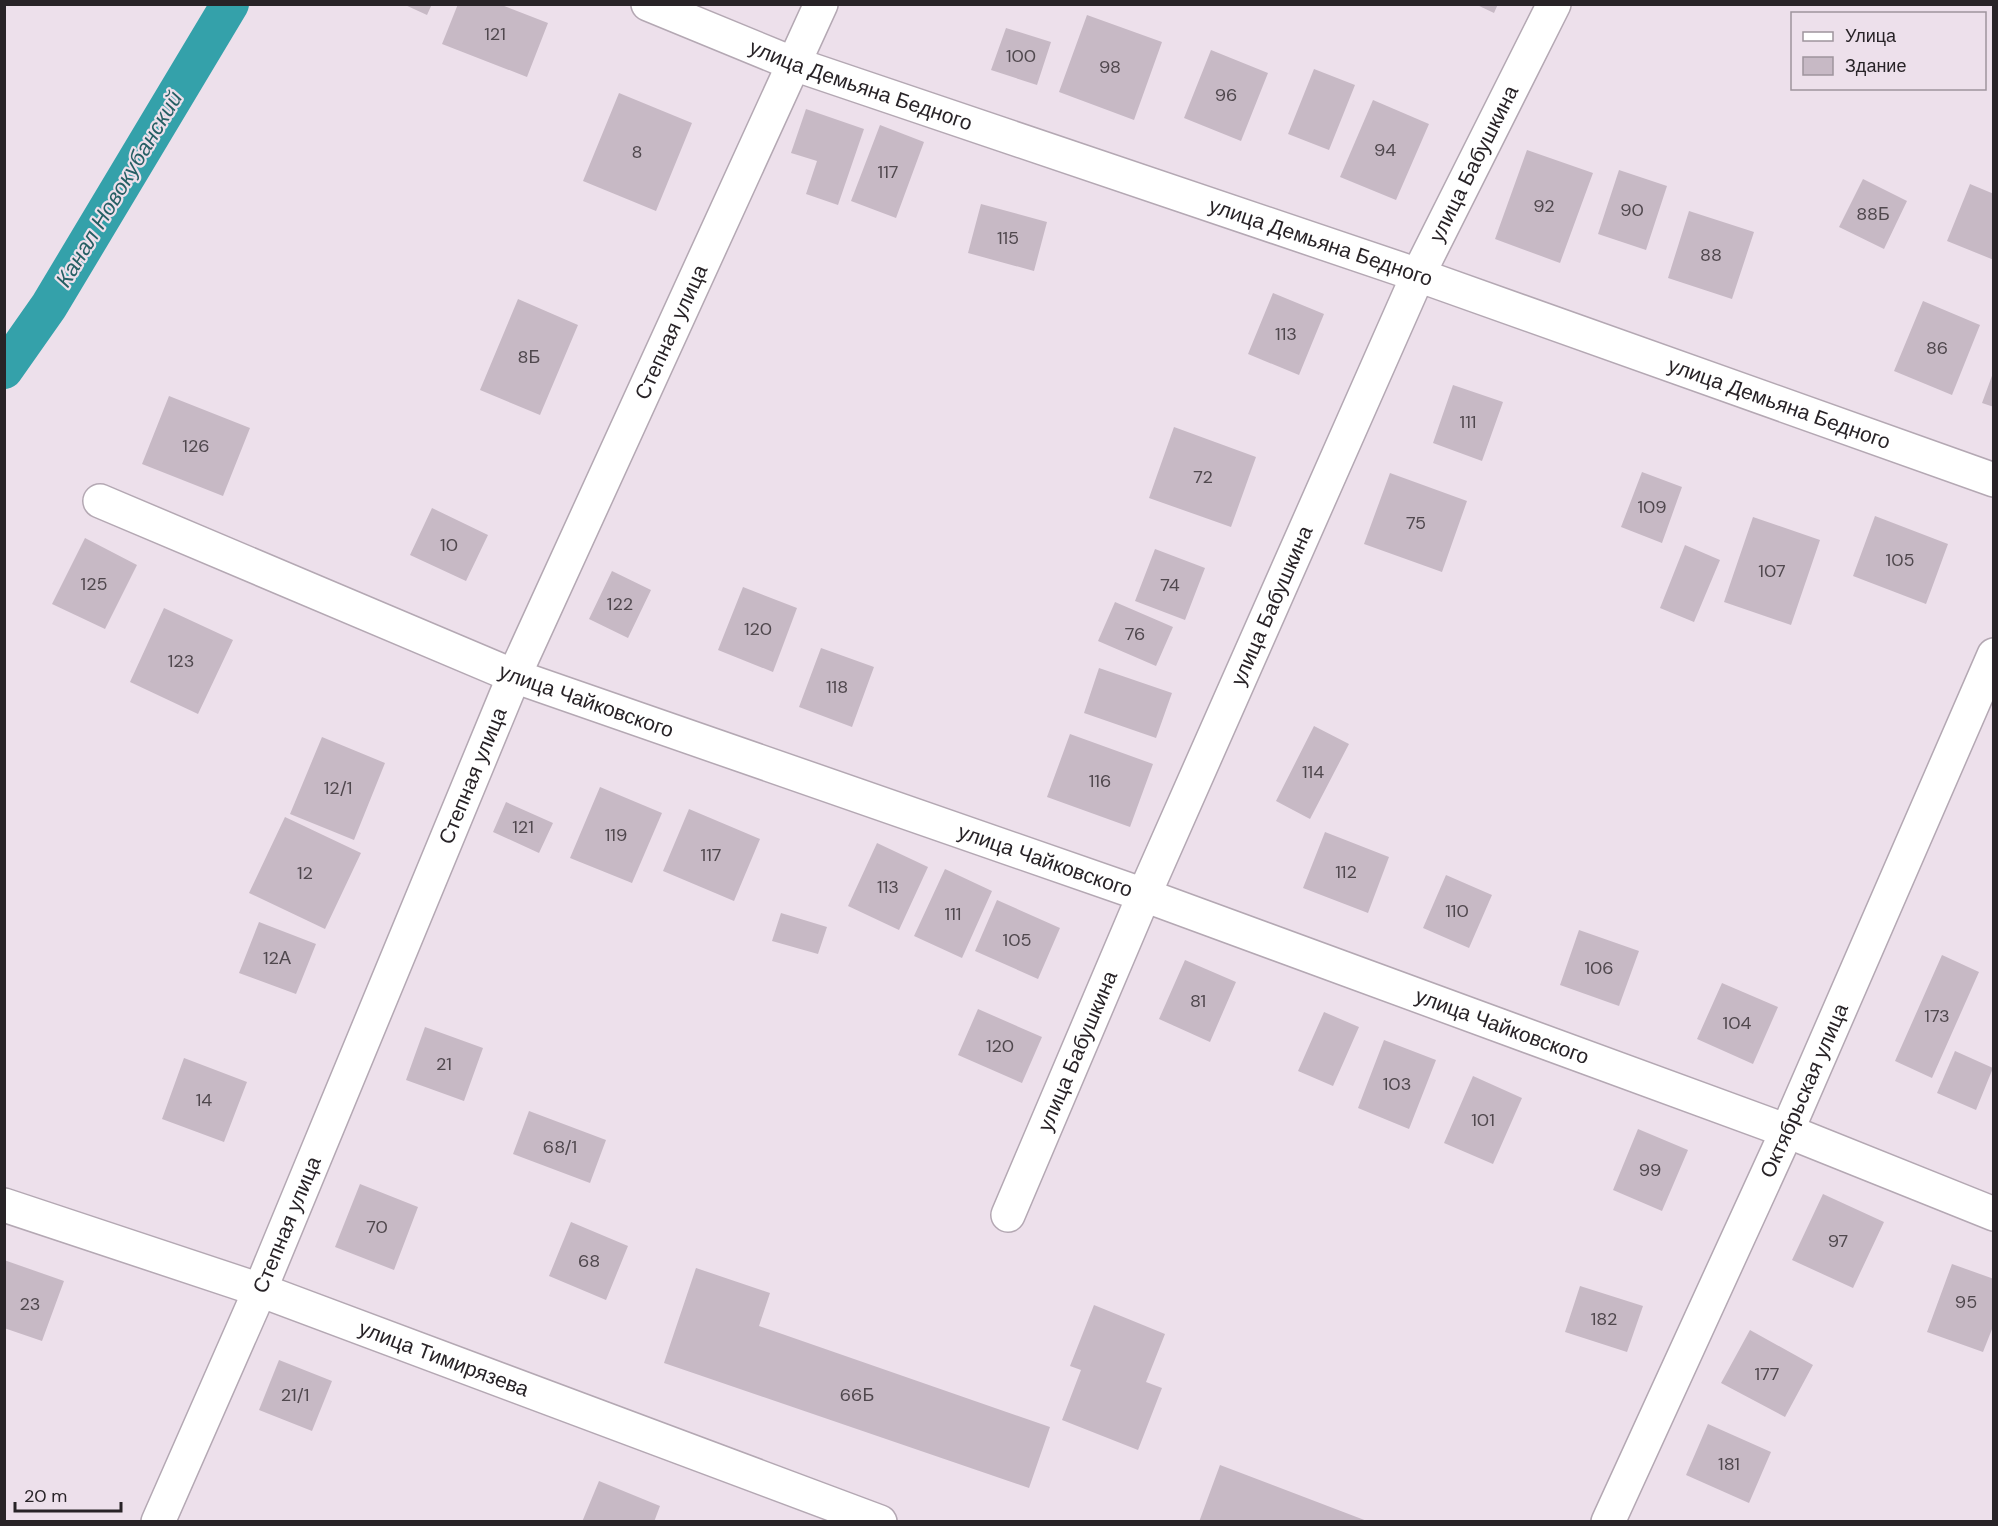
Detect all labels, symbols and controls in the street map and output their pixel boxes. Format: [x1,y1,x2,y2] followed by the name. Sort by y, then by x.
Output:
[1791,12,1986,90] legend
[484,22,506,46] house number: 121
[1845,24,1897,48] text: Улица
[745,33,976,137] street label: улица Демьяна Бедного
[1006,44,1036,68] house number: 100
[1845,54,1906,78] text: Здание
[1099,55,1121,79] house number: 98
[1423,80,1525,247] street label: улица Бабушкина
[1215,83,1237,107] house number: 96
[49,86,189,292] water label: Канал Новокубанский
[1374,138,1396,162] house number: 94
[632,140,642,164] house number: 8
[878,160,898,184] house number: 117
[1205,191,1436,293] street label: улица Демьяна Бедного
[1533,194,1555,218] house number: 92
[1620,198,1644,222] house number: 90
[1856,202,1890,226] house number: 88Б
[997,226,1019,250] house number: 115
[1700,243,1722,267] house number: 88
[628,260,714,404] street label: Степная улица
[1275,322,1297,346] house number: 113
[1926,336,1948,360] house number: 86
[518,345,540,369] house number: 8Б
[1664,351,1894,456] street label: улица Демьяна Бедного
[1460,410,1476,434] house number: 111
[182,434,210,458] house number: 126
[1193,465,1213,489] house number: 72
[1637,495,1667,519] house number: 109
[1406,511,1426,535] house number: 75
[1224,521,1320,690] street label: улица Бабушкина
[440,533,458,557] house number: 10
[1886,548,1914,572] house number: 105
[1758,559,1786,583] house number: 107
[81,572,107,596] house number: 125
[1160,573,1180,597] house number: 74
[607,592,633,616] house number: 122
[744,617,772,641] house number: 120
[1125,622,1145,646] house number: 76
[168,649,194,673] house number: 123
[495,657,677,744] street label: улица Чайковского
[826,675,848,699] house number: 118
[432,703,514,848] street label: Степная улица
[1302,760,1324,784] house number: 114
[1089,769,1111,793] house number: 116
[324,776,352,800] house number: 12/1
[512,815,534,839] house number: 121
[954,817,1137,904] street label: улица Чайковского
[605,823,627,847] house number: 119
[701,843,721,867] house number: 117
[1335,860,1357,884] house number: 112
[297,861,313,885] house number: 12
[877,875,899,899] house number: 113
[1445,899,1469,923] house number: 110
[945,902,961,926] house number: 111
[1003,928,1031,952] house number: 105
[263,946,291,970] house number: 12А
[1584,956,1614,980] house number: 106
[1031,966,1124,1136] street label: улица Бабушкина
[1411,982,1593,1071] street label: улица Чайковского
[1190,989,1206,1013] house number: 81
[1753,999,1855,1182] street label: Октябрьская улица
[1924,1004,1950,1028] house number: 173
[1723,1011,1751,1035] house number: 104
[986,1034,1014,1058] house number: 120
[436,1052,452,1076] house number: 21
[1383,1072,1411,1096] house number: 103
[196,1088,212,1112] house number: 14
[1471,1108,1495,1132] house number: 101
[543,1135,577,1159] house number: 68/1
[246,1152,328,1297] street label: Степная улица
[1639,1158,1661,1182] house number: 99
[366,1215,388,1239] house number: 70
[1828,1229,1848,1253] house number: 97
[578,1249,600,1273] house number: 68
[1955,1290,1977,1314] house number: 95
[19,1292,41,1316] house number: 23
[1591,1307,1617,1331] house number: 182
[355,1314,533,1403] street label: улица Тимирязева
[1755,1362,1779,1386] house number: 177
[281,1383,309,1407] house number: 21/1
[840,1383,874,1407] house number: 66Б
[1718,1452,1740,1476] house number: 181
[15,1475,122,1513] scale bar
[24,1484,67,1508] text: 20 m

